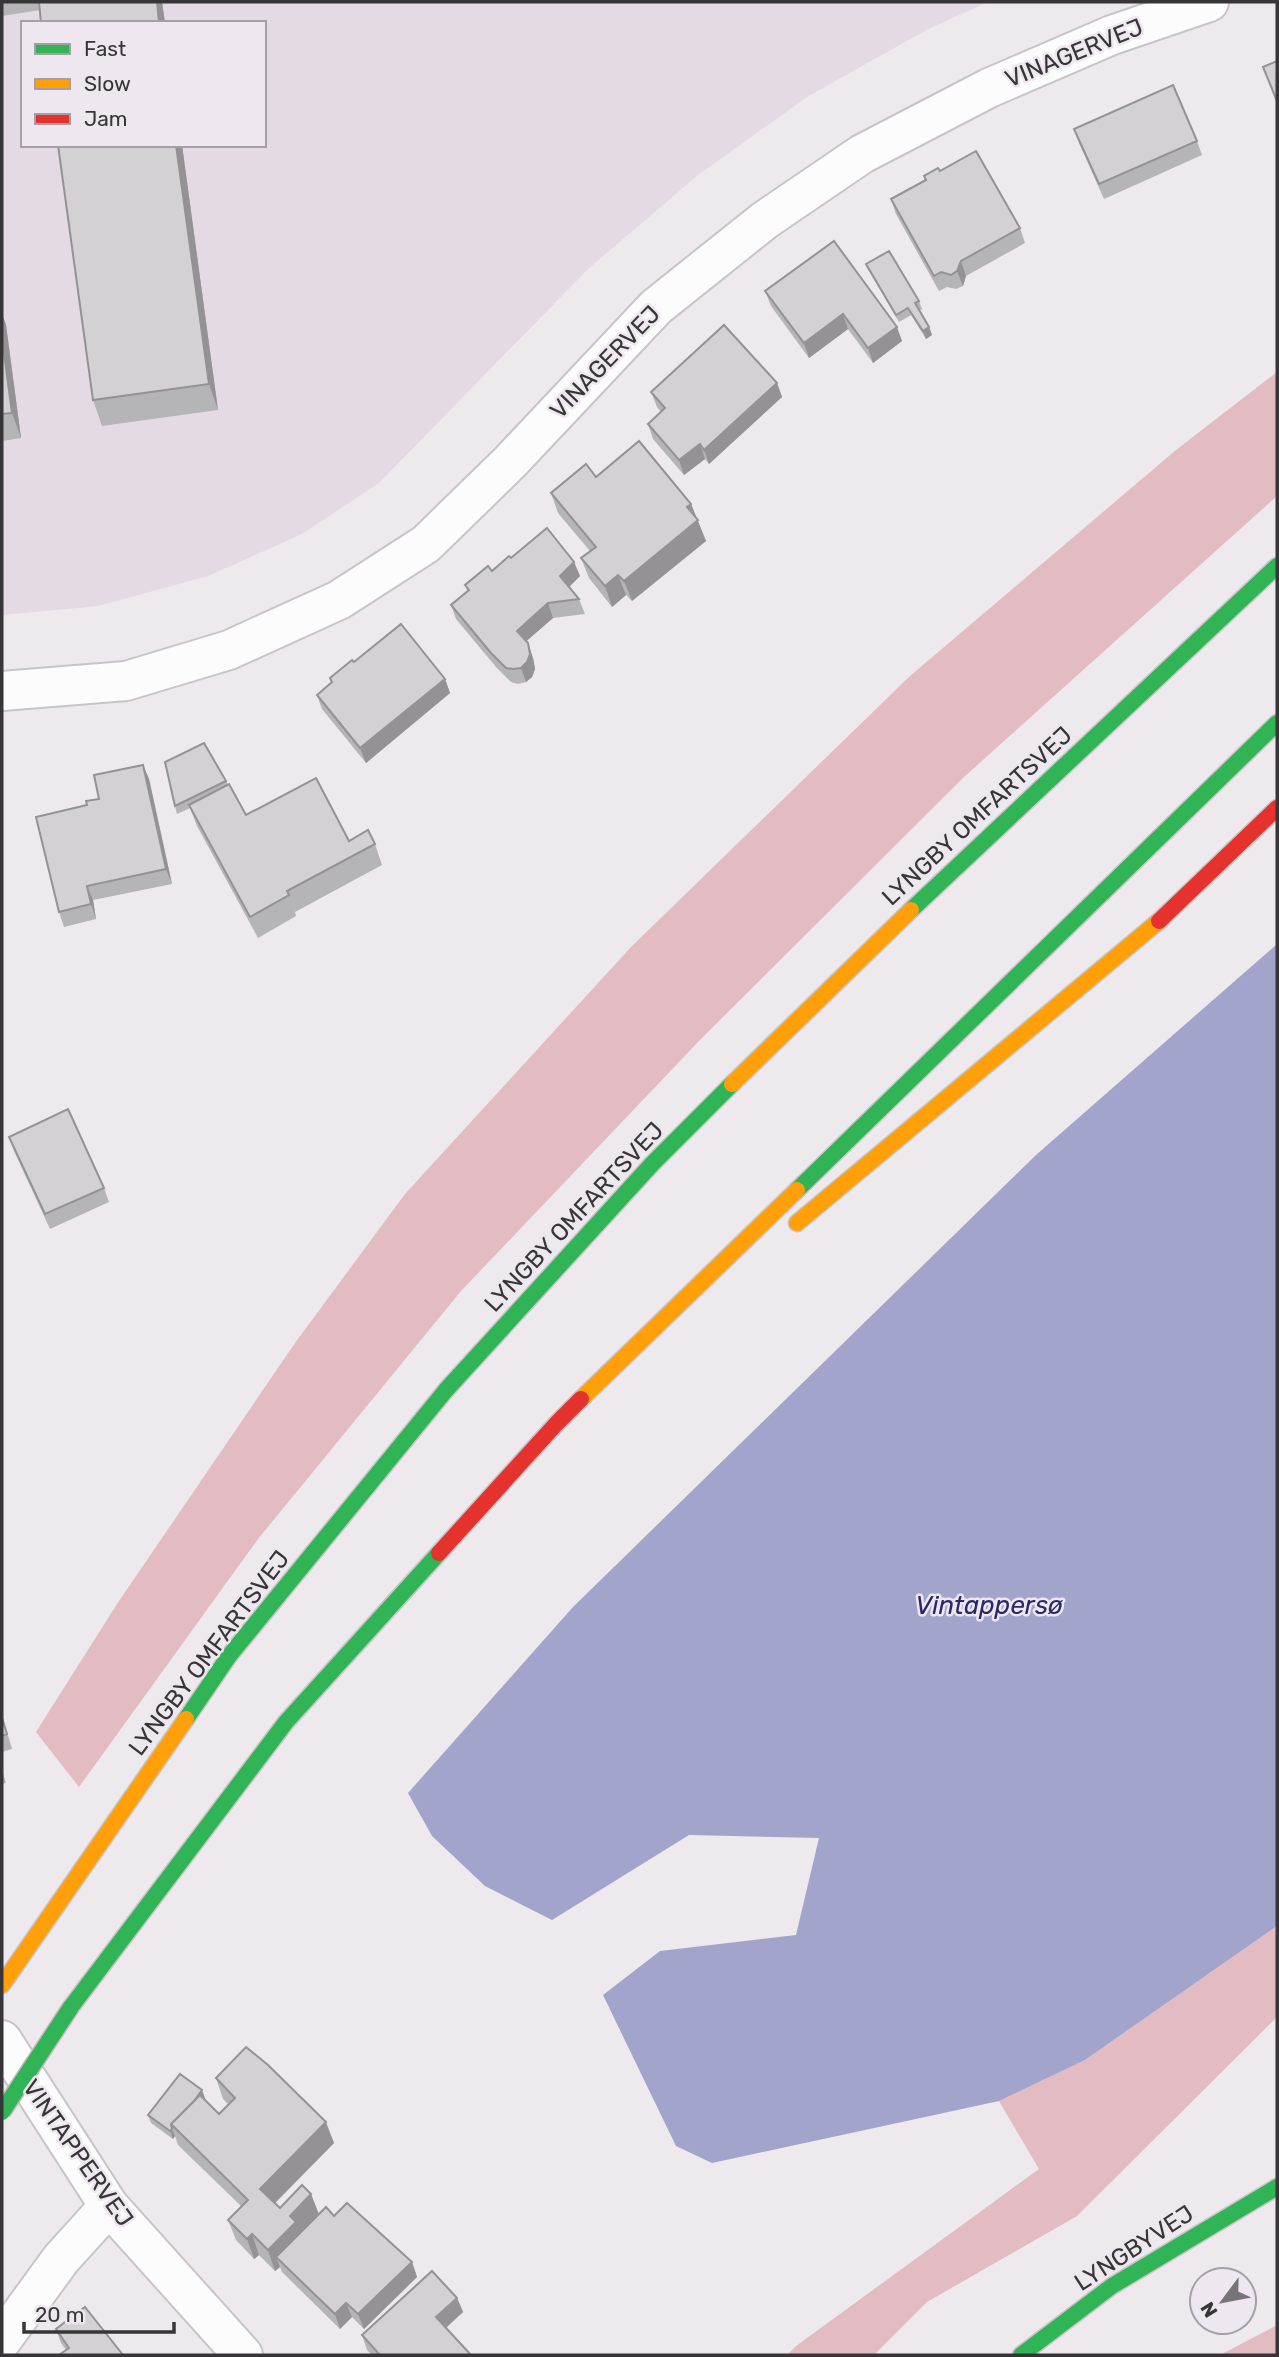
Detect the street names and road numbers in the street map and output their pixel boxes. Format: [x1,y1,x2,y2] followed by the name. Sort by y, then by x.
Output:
[1001,13,1147,93] street label: VINAGERVEJ
[544,300,666,424] street label: VINAGERVEJ
[876,721,1078,911] street label: LYNGBY OMFARTSVEJ
[479,1116,669,1318] street label: LYNGBY OMFARTSVEJ
[123,1545,295,1761] street label: LYNGBY OMFARTSVEJ
[17,2074,139,2232] street label: VINTAPPERVEJ
[1069,2199,1199,2297] street label: LYNGBYVEJ

